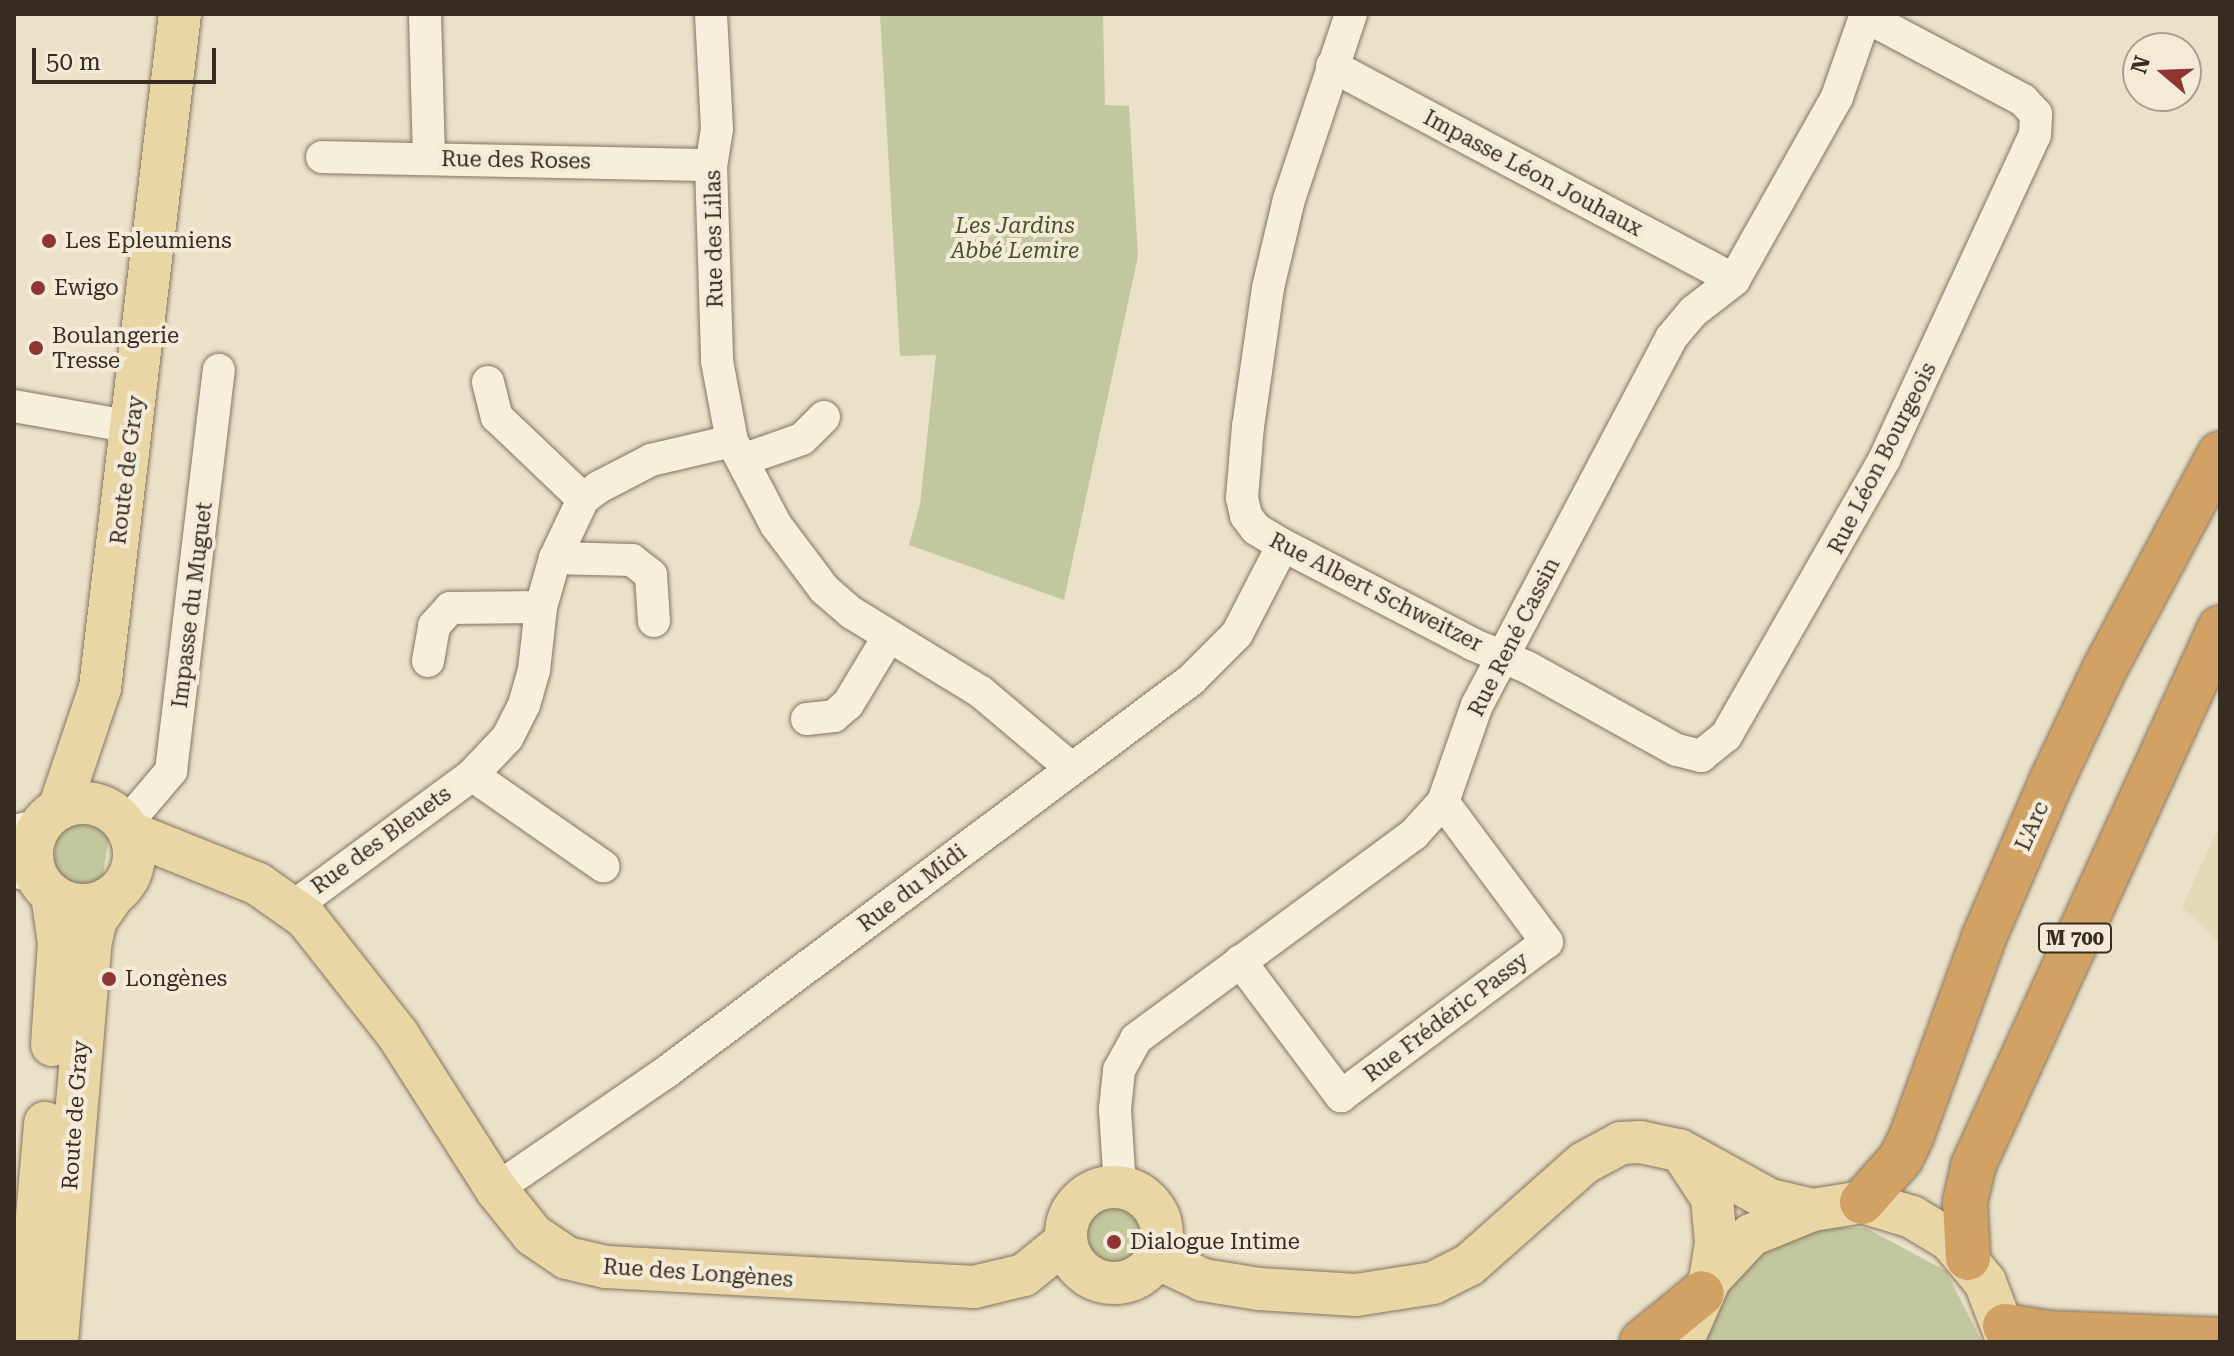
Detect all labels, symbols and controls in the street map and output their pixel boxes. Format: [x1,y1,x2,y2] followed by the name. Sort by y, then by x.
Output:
[36,32,220,82] scale bar
[2122,32,2202,112] north arrow
[46,48,101,76] text: 50 m
[2126,53,2155,77] text: N
[1419,104,1647,242] street label: Impasse Léon Jouhaux
[441,145,591,175] street label: Rue des Roses
[700,170,728,308] street label: Rue des Lilas
[951,212,1079,264] park label: Les Jardins Abbé Lemire
[65,228,232,254] place label: Les Epleumiens
[40,232,58,250] marker: Les Epleumiens
[54,275,119,301] place label: Ewigo
[29,279,47,297] marker: Ewigo
[52,322,179,374] place label: Boulangerie Tresse
[27,339,45,357] marker: Boulangerie Tresse
[1822,358,1942,558] street label: Rue Léon Bourgeois
[105,394,149,546] street label: Route de Gray
[166,501,218,709] street label: Impasse du Muguet
[1265,527,1487,657] street label: Rue Albert Schweitzer
[1463,553,1565,721] street label: Rue René Cassin
[306,780,456,900] street label: Rue des Bleuets
[2010,797,2054,855] street label: L'Arc
[853,839,971,937] street label: Rue du Midi
[2037,922,2113,954] road number: M 700
[1358,946,1534,1088] street label: Rue Frédéric Passy
[125,966,227,992] place label: Longènes
[100,970,118,988] marker: Longènes
[57,1039,93,1191] street label: Route de Gray
[1130,1229,1300,1255] place label: Dialogue Intime
[1105,1233,1123,1251] marker: Dialogue Intime
[602,1253,794,1293] street label: Rue des Longènes

